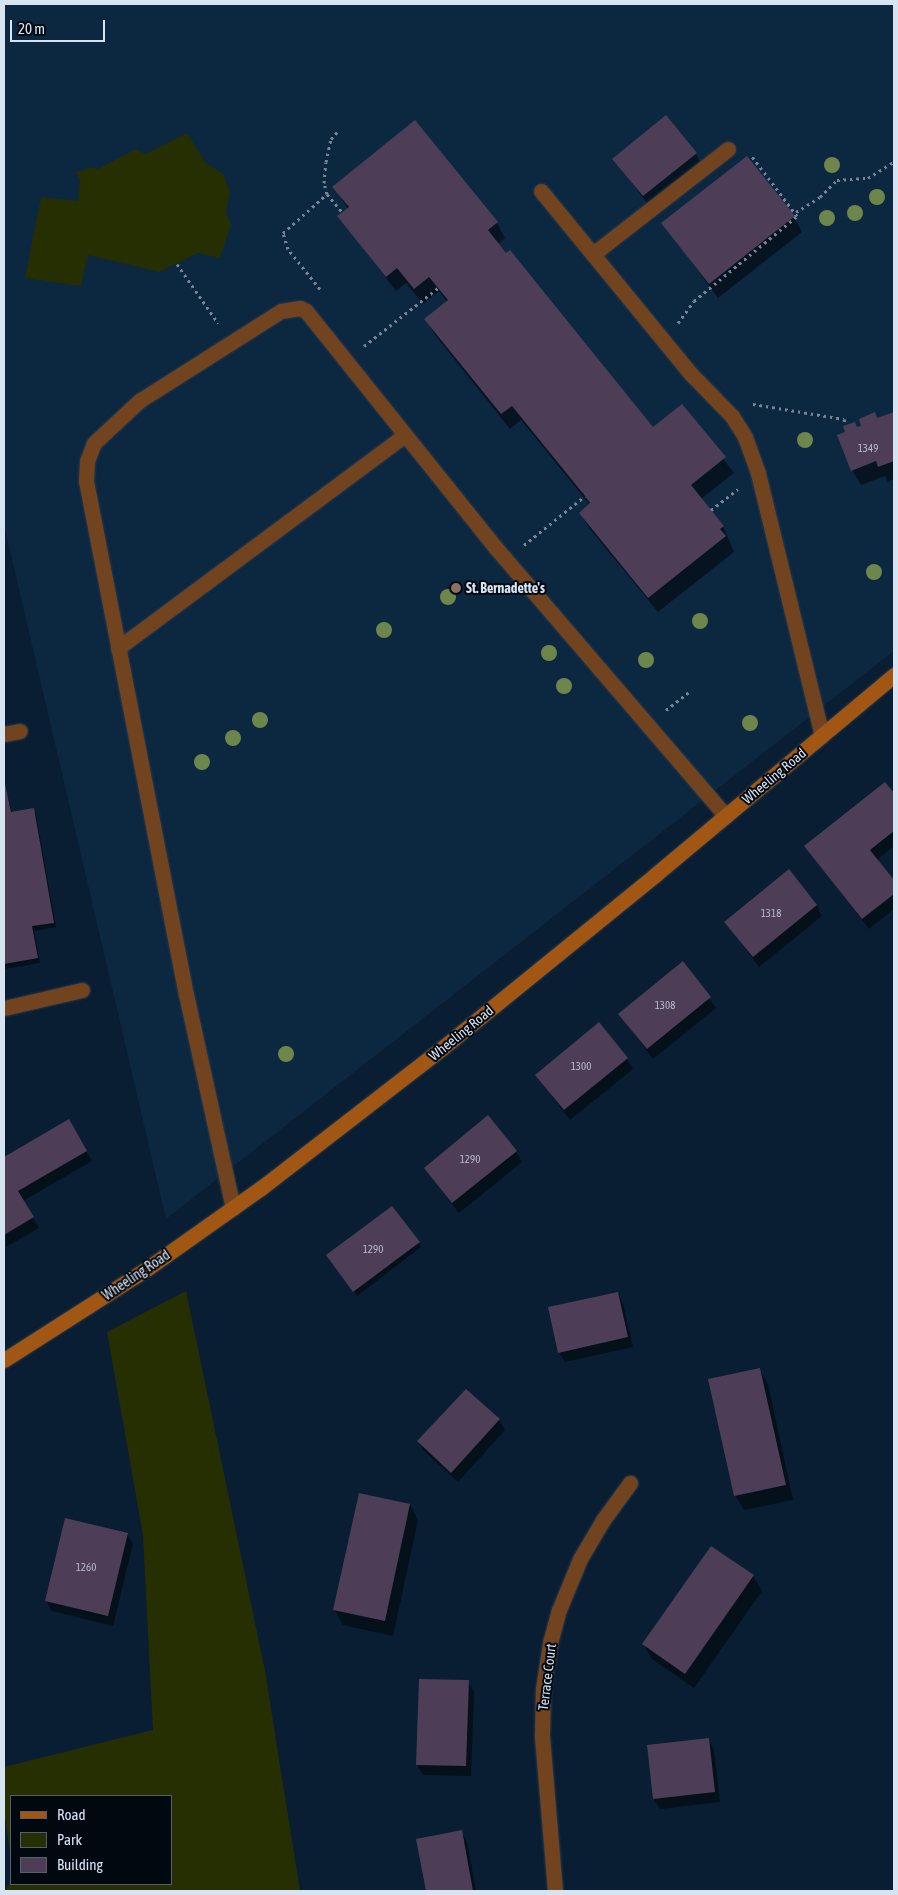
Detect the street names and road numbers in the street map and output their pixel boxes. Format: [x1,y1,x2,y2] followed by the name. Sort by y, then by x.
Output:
[739,745,809,807] street label: Wheeling Road
[425,1002,497,1064] street label: Wheeling Road
[99,1246,173,1304] street label: Wheeling Road
[535,1643,559,1711] street label: Terrace Court

